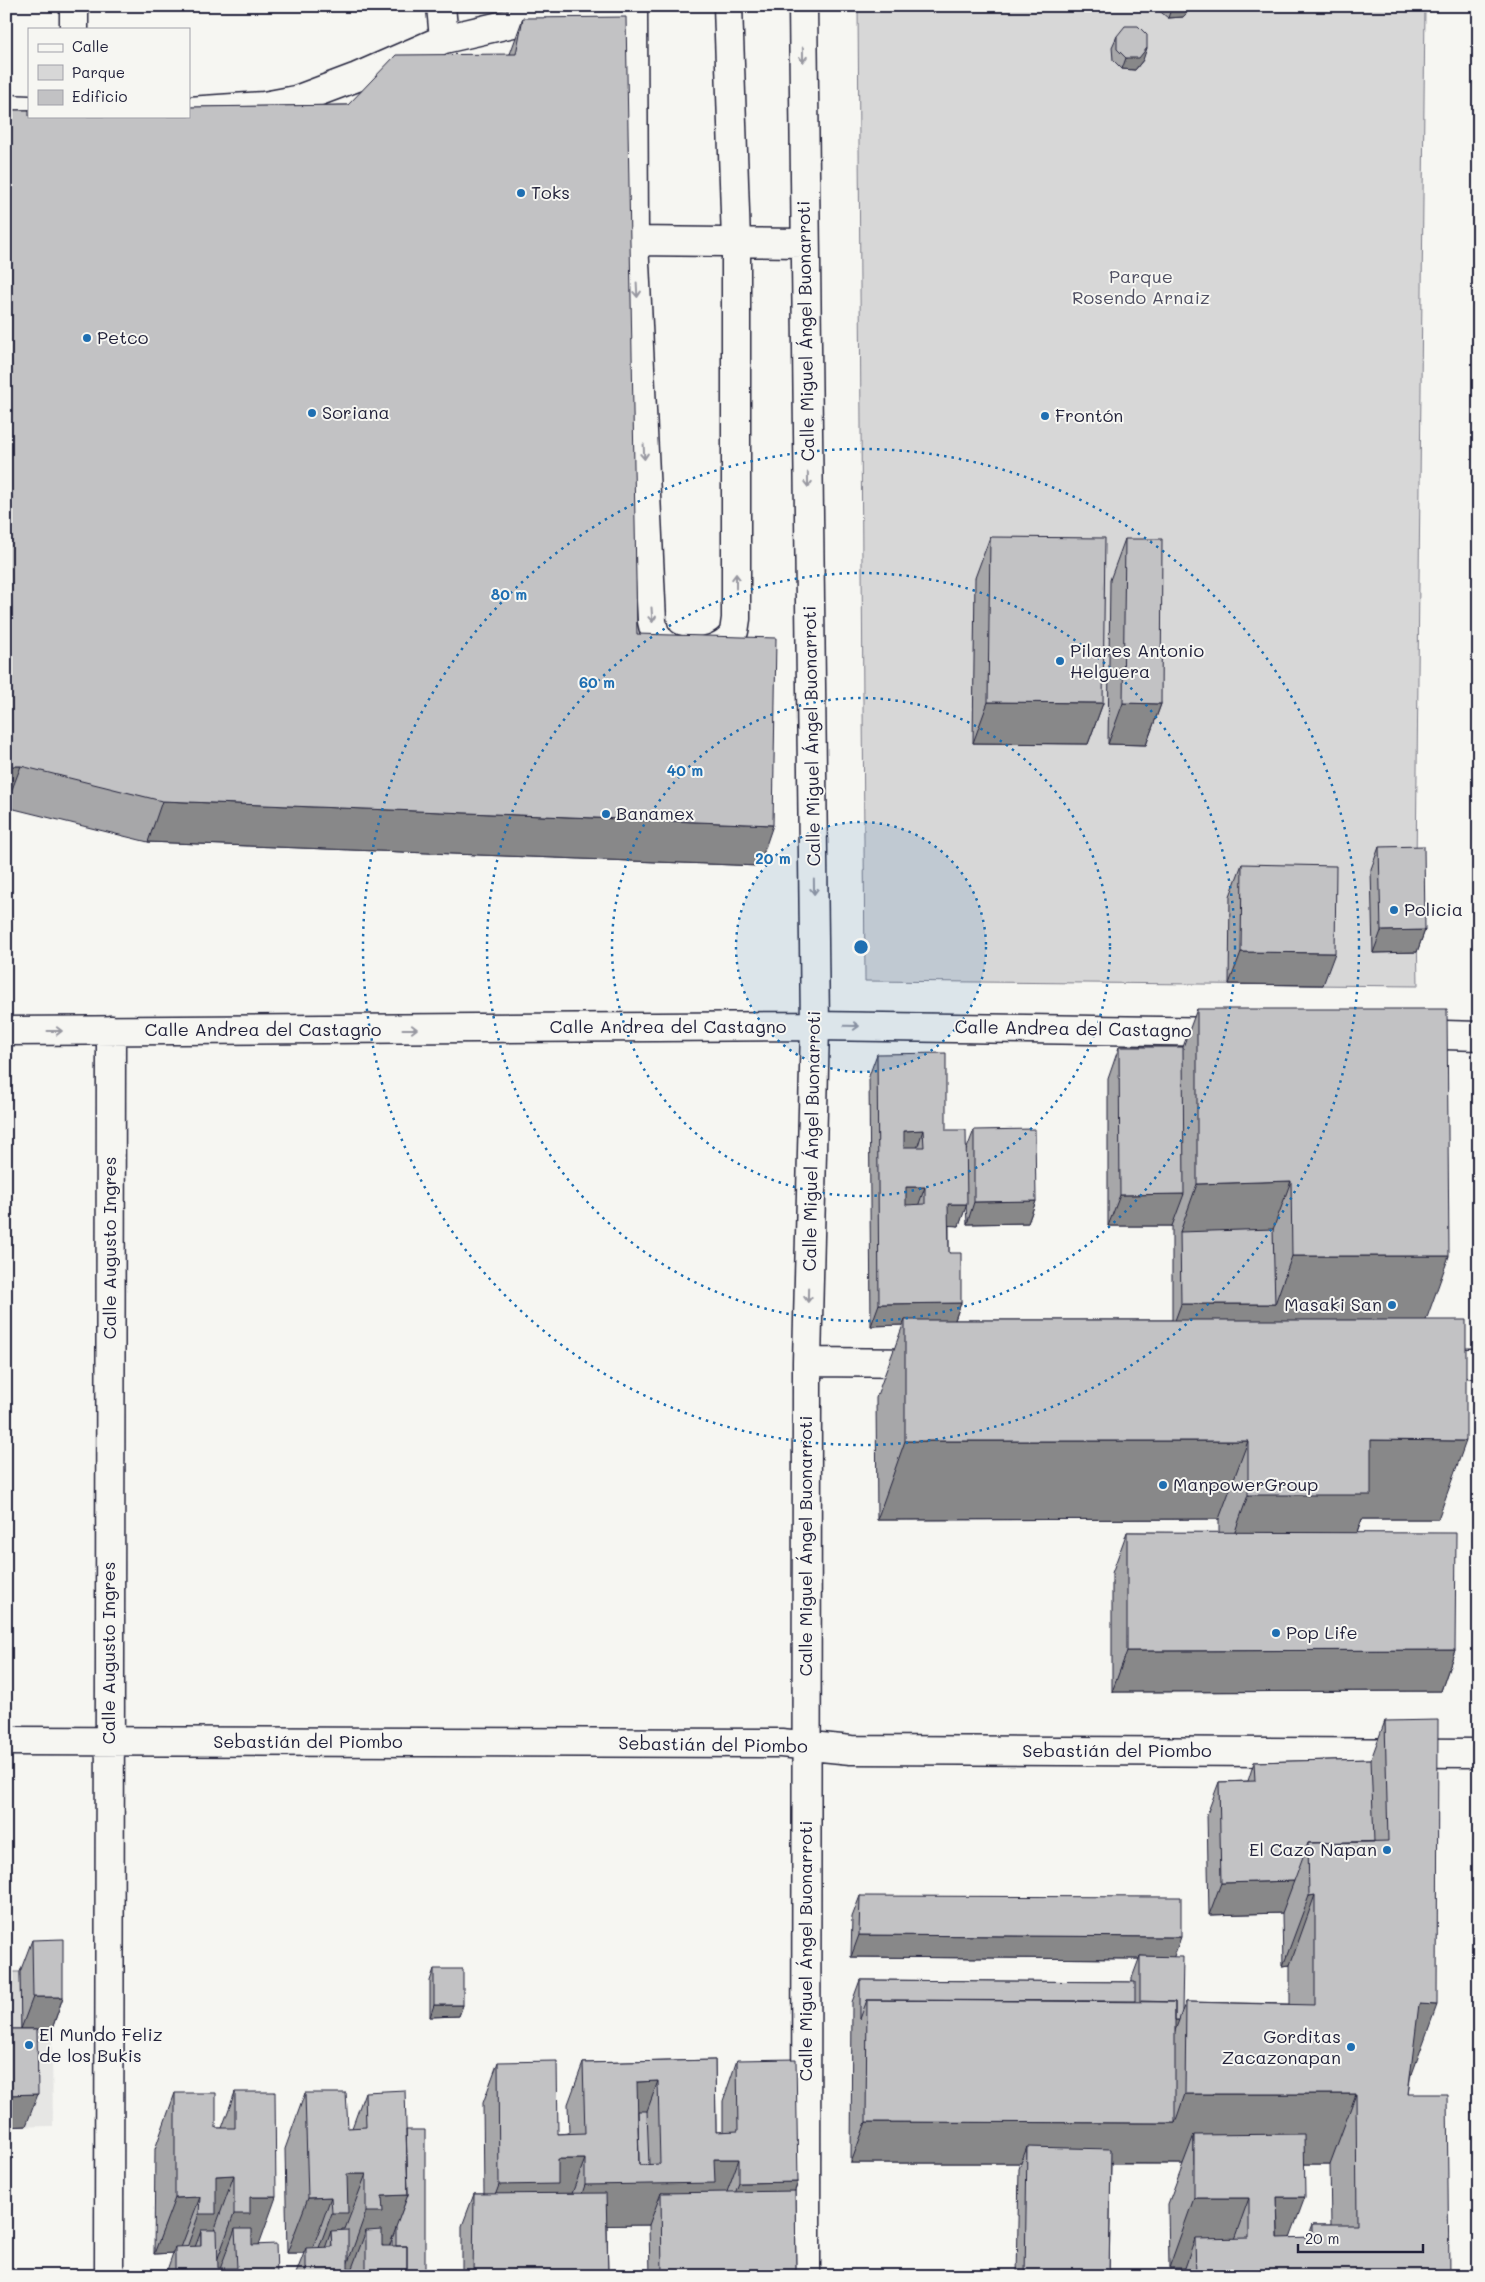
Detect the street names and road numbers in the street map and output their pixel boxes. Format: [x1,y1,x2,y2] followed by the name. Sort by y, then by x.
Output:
[791,200,819,462] street label: Calle Miguel Ángel Buonarroti
[797,605,825,867] street label: Calle Miguel Ángel Buonarroti
[797,1010,825,1272] street label: Calle Miguel Ángel Buonarroti
[550,1014,787,1038] street label: Calle Andrea del Castagno
[954,1014,1192,1042] street label: Calle Andrea del Castagno
[145,1017,382,1041] street label: Calle Andrea del Castagno
[97,1157,121,1339] street label: Calle Augusto Ingres
[793,1416,817,1676] street label: Calle Miguel Ángel Buonarroti
[96,1562,120,1744] street label: Calle Augusto Ingres
[213,1729,403,1753] street label: Sebastián del Piombo
[618,1730,808,1758] street label: Sebastián del Piombo
[1022,1738,1212,1762] street label: Sebastián del Piombo
[793,1821,817,2081] street label: Calle Miguel Ángel Buonarroti

